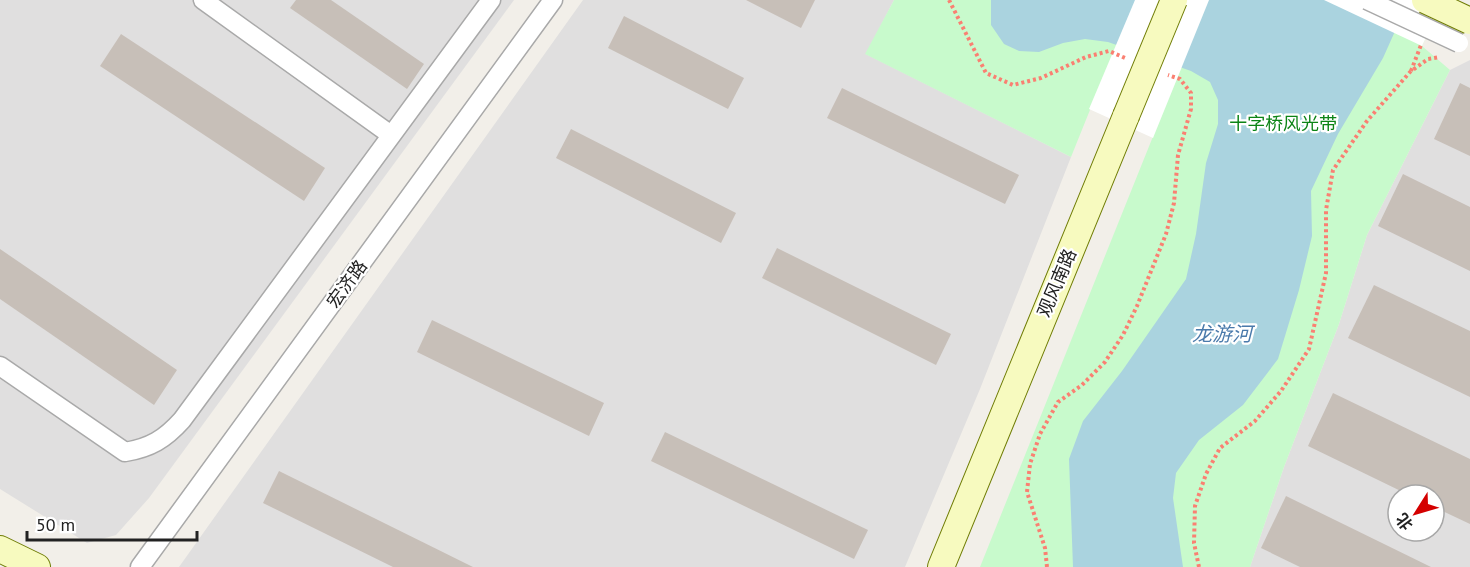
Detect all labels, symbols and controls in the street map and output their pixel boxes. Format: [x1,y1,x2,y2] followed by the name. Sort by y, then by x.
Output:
[1229,112,1337,135] park label: 十字桥风光带
[1032,245,1081,320] street label: 观风南路
[321,255,372,312] street label: 宏济路
[1192,321,1256,347] water label: 龙游河
[1386,483,1446,543] north arrow
[27,504,196,542] scale bar
[1391,510,1417,534] text: 北
[36,513,75,536] text: 50 m

